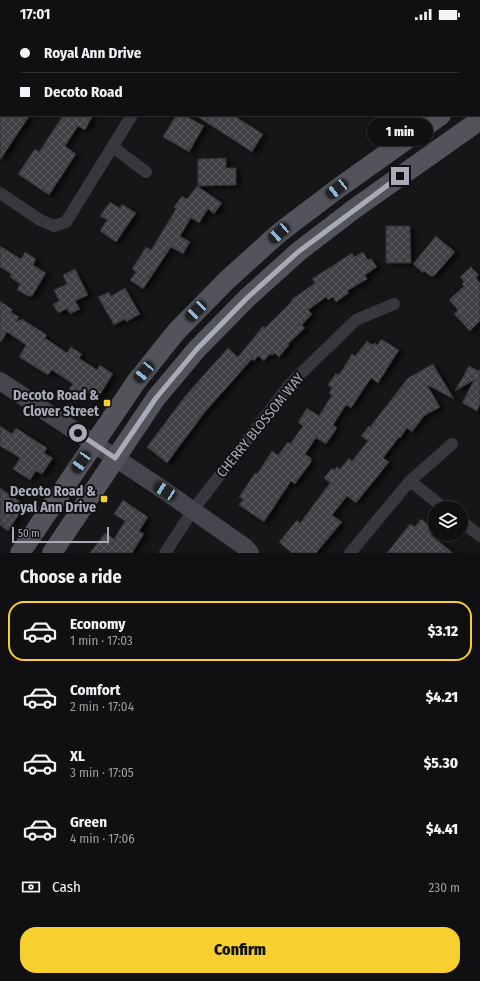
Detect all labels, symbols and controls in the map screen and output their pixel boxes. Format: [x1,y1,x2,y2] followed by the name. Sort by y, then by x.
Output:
[20,5,50,23] text: 17:01
[44,44,141,62] text: Royal Ann Drive
[44,83,123,101] text: Decoto Road
[367,118,433,146] callout: 1 min
[386,124,414,139] text: 1 min
[391,167,409,185] route end
[324,177,350,201] car
[266,221,292,245] car
[183,298,209,324] car
[132,359,156,385] car
[213,370,308,481] street label: CHERRY BLOSSOM WAY
[13,387,100,420] place label: Decoto Road & Clover Street
[102,398,112,408] marker: Decoto Road & Clover Street
[69,424,87,442] route start
[69,449,93,475] car
[152,479,178,503] car
[5,483,96,516] place label: Decoto Road & Royal Ann Drive
[99,494,109,504] marker: Decoto Road & Royal Ann Drive
[428,501,468,541] map controls
[428,501,468,541] button: layers
[12,525,109,544] scale bar
[18,527,40,540] text: 50 m
[20,566,122,588] text: Choose a ride
[22,613,58,649] icon: car
[70,615,125,633] text: Economy
[428,622,458,640] text: $3.12
[70,633,133,648] text: 1 min · 17:03
[22,679,58,715] icon: car
[70,681,121,699] text: Comfort
[426,688,458,706] text: $4.21
[70,699,134,714] text: 2 min · 17:04
[22,745,58,781] icon: car
[70,747,85,765] text: XL
[424,754,458,772] text: $5.30
[70,765,134,780] text: 3 min · 17:05
[22,811,58,847] icon: car
[70,813,107,831] text: Green
[426,820,458,838] text: $4.41
[70,831,135,846] text: 4 min · 17:06
[20,876,42,898] icon: cash
[52,878,81,896] text: Cash
[429,880,460,895] text: 230 m
[20,927,460,973] button: Confirm

